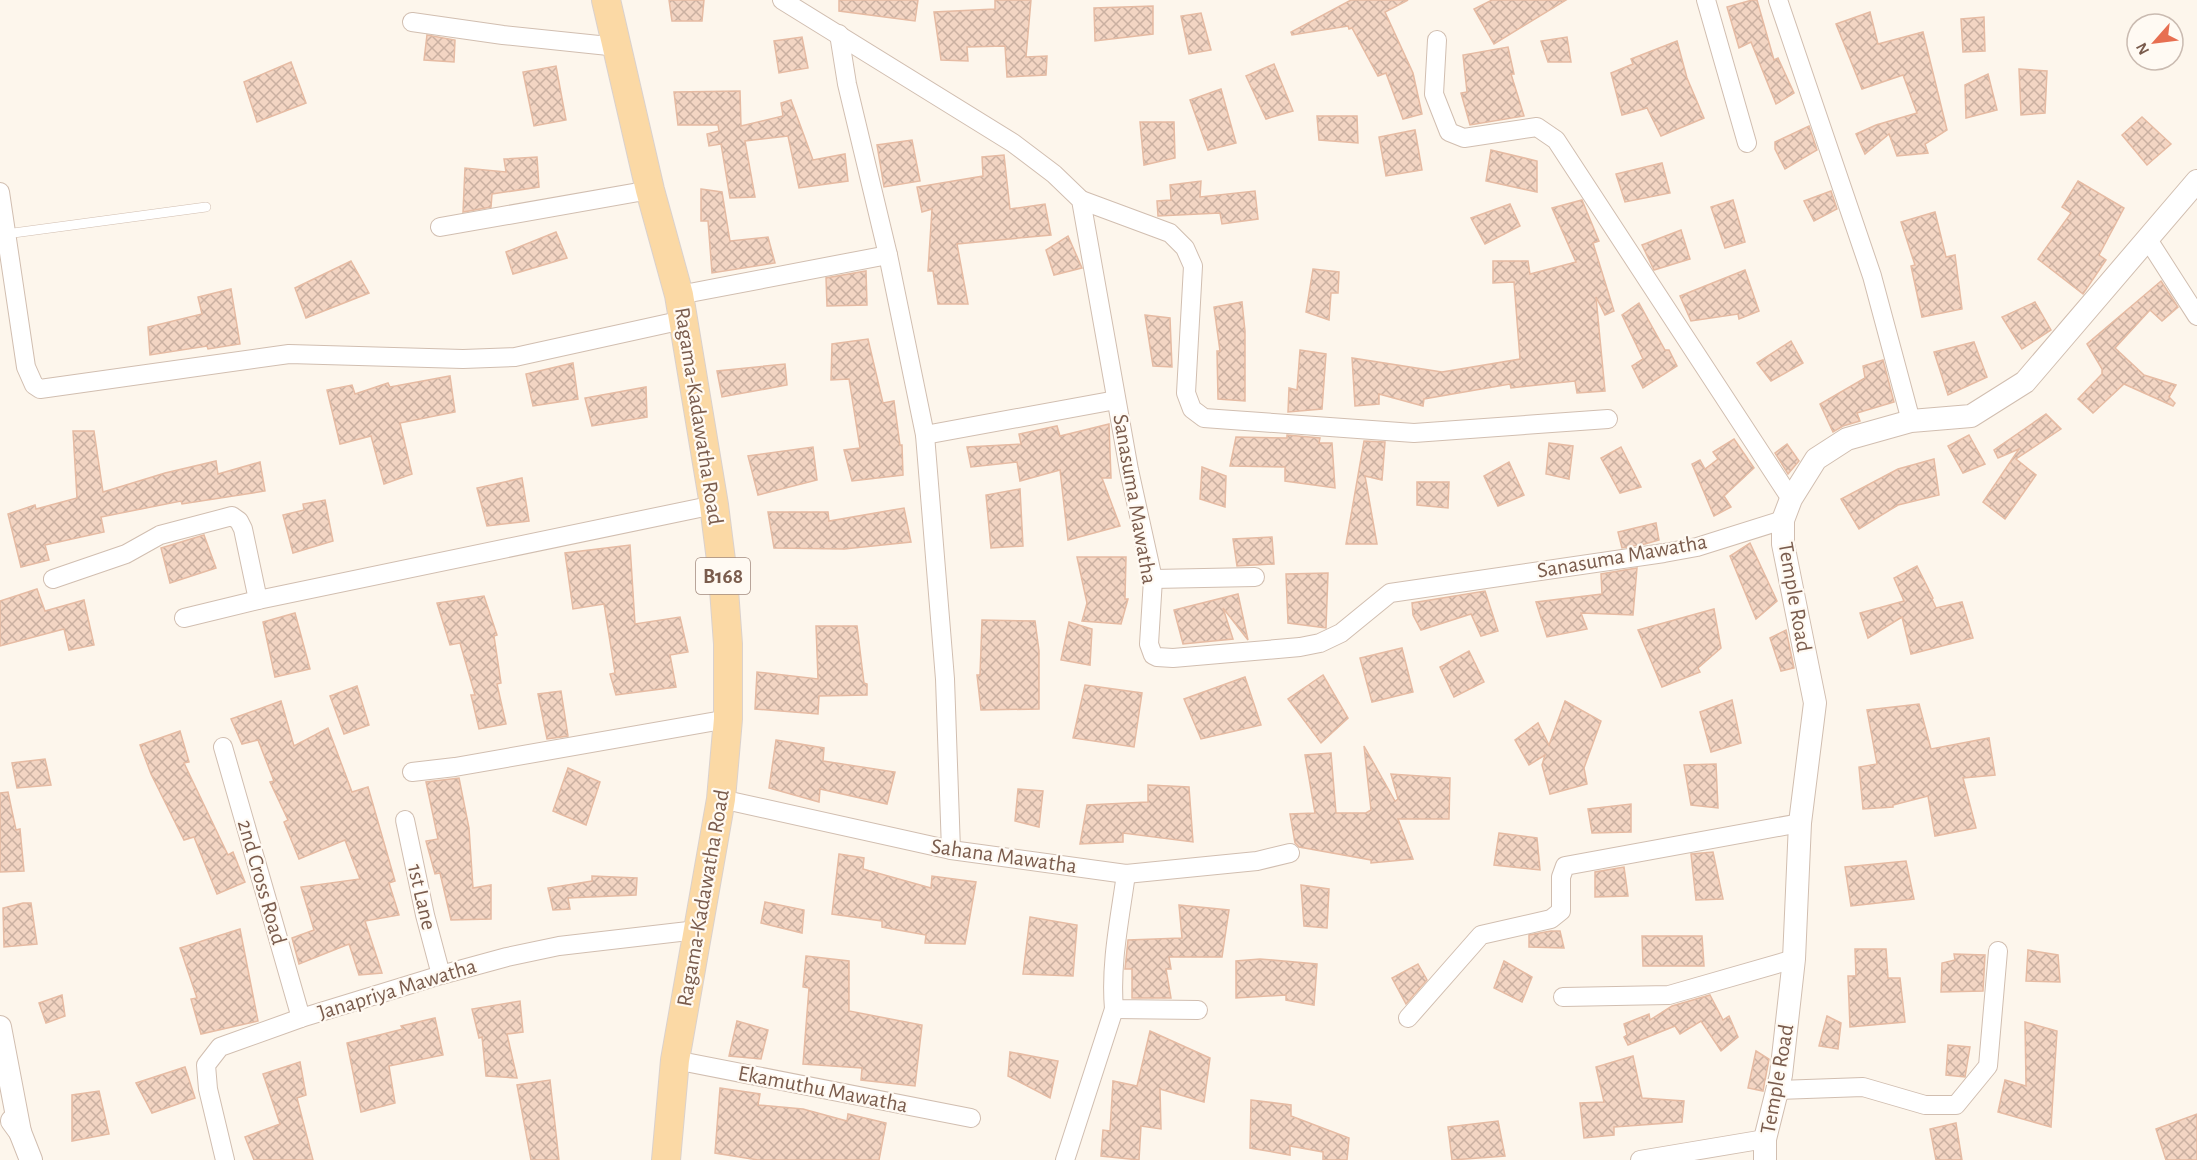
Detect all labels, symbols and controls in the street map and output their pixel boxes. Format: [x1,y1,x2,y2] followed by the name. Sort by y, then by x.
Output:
[2125,12,2185,72] north arrow
[2133,40,2152,57] text: N
[671,306,727,526] street label: Ragama-Kadawatha Road
[1109,412,1161,586] street label: Sanasuma Mawatha
[1535,530,1709,582] street label: Sanasuma Mawatha
[1775,540,1815,654] street label: Temple Road
[696,558,750,594] road number: B168
[673,788,733,1008] street label: Ragama-Kadawatha Road
[234,817,290,947] street label: 2nd Cross Road
[930,835,1078,877] street label: Sahana Mawatha
[404,862,440,932] street label: 1st Lane
[315,954,479,1024] street label: Janapriya Mawatha
[1757,1022,1797,1136] street label: Temple Road
[736,1062,910,1116] street label: Ekamuthu Mawatha

